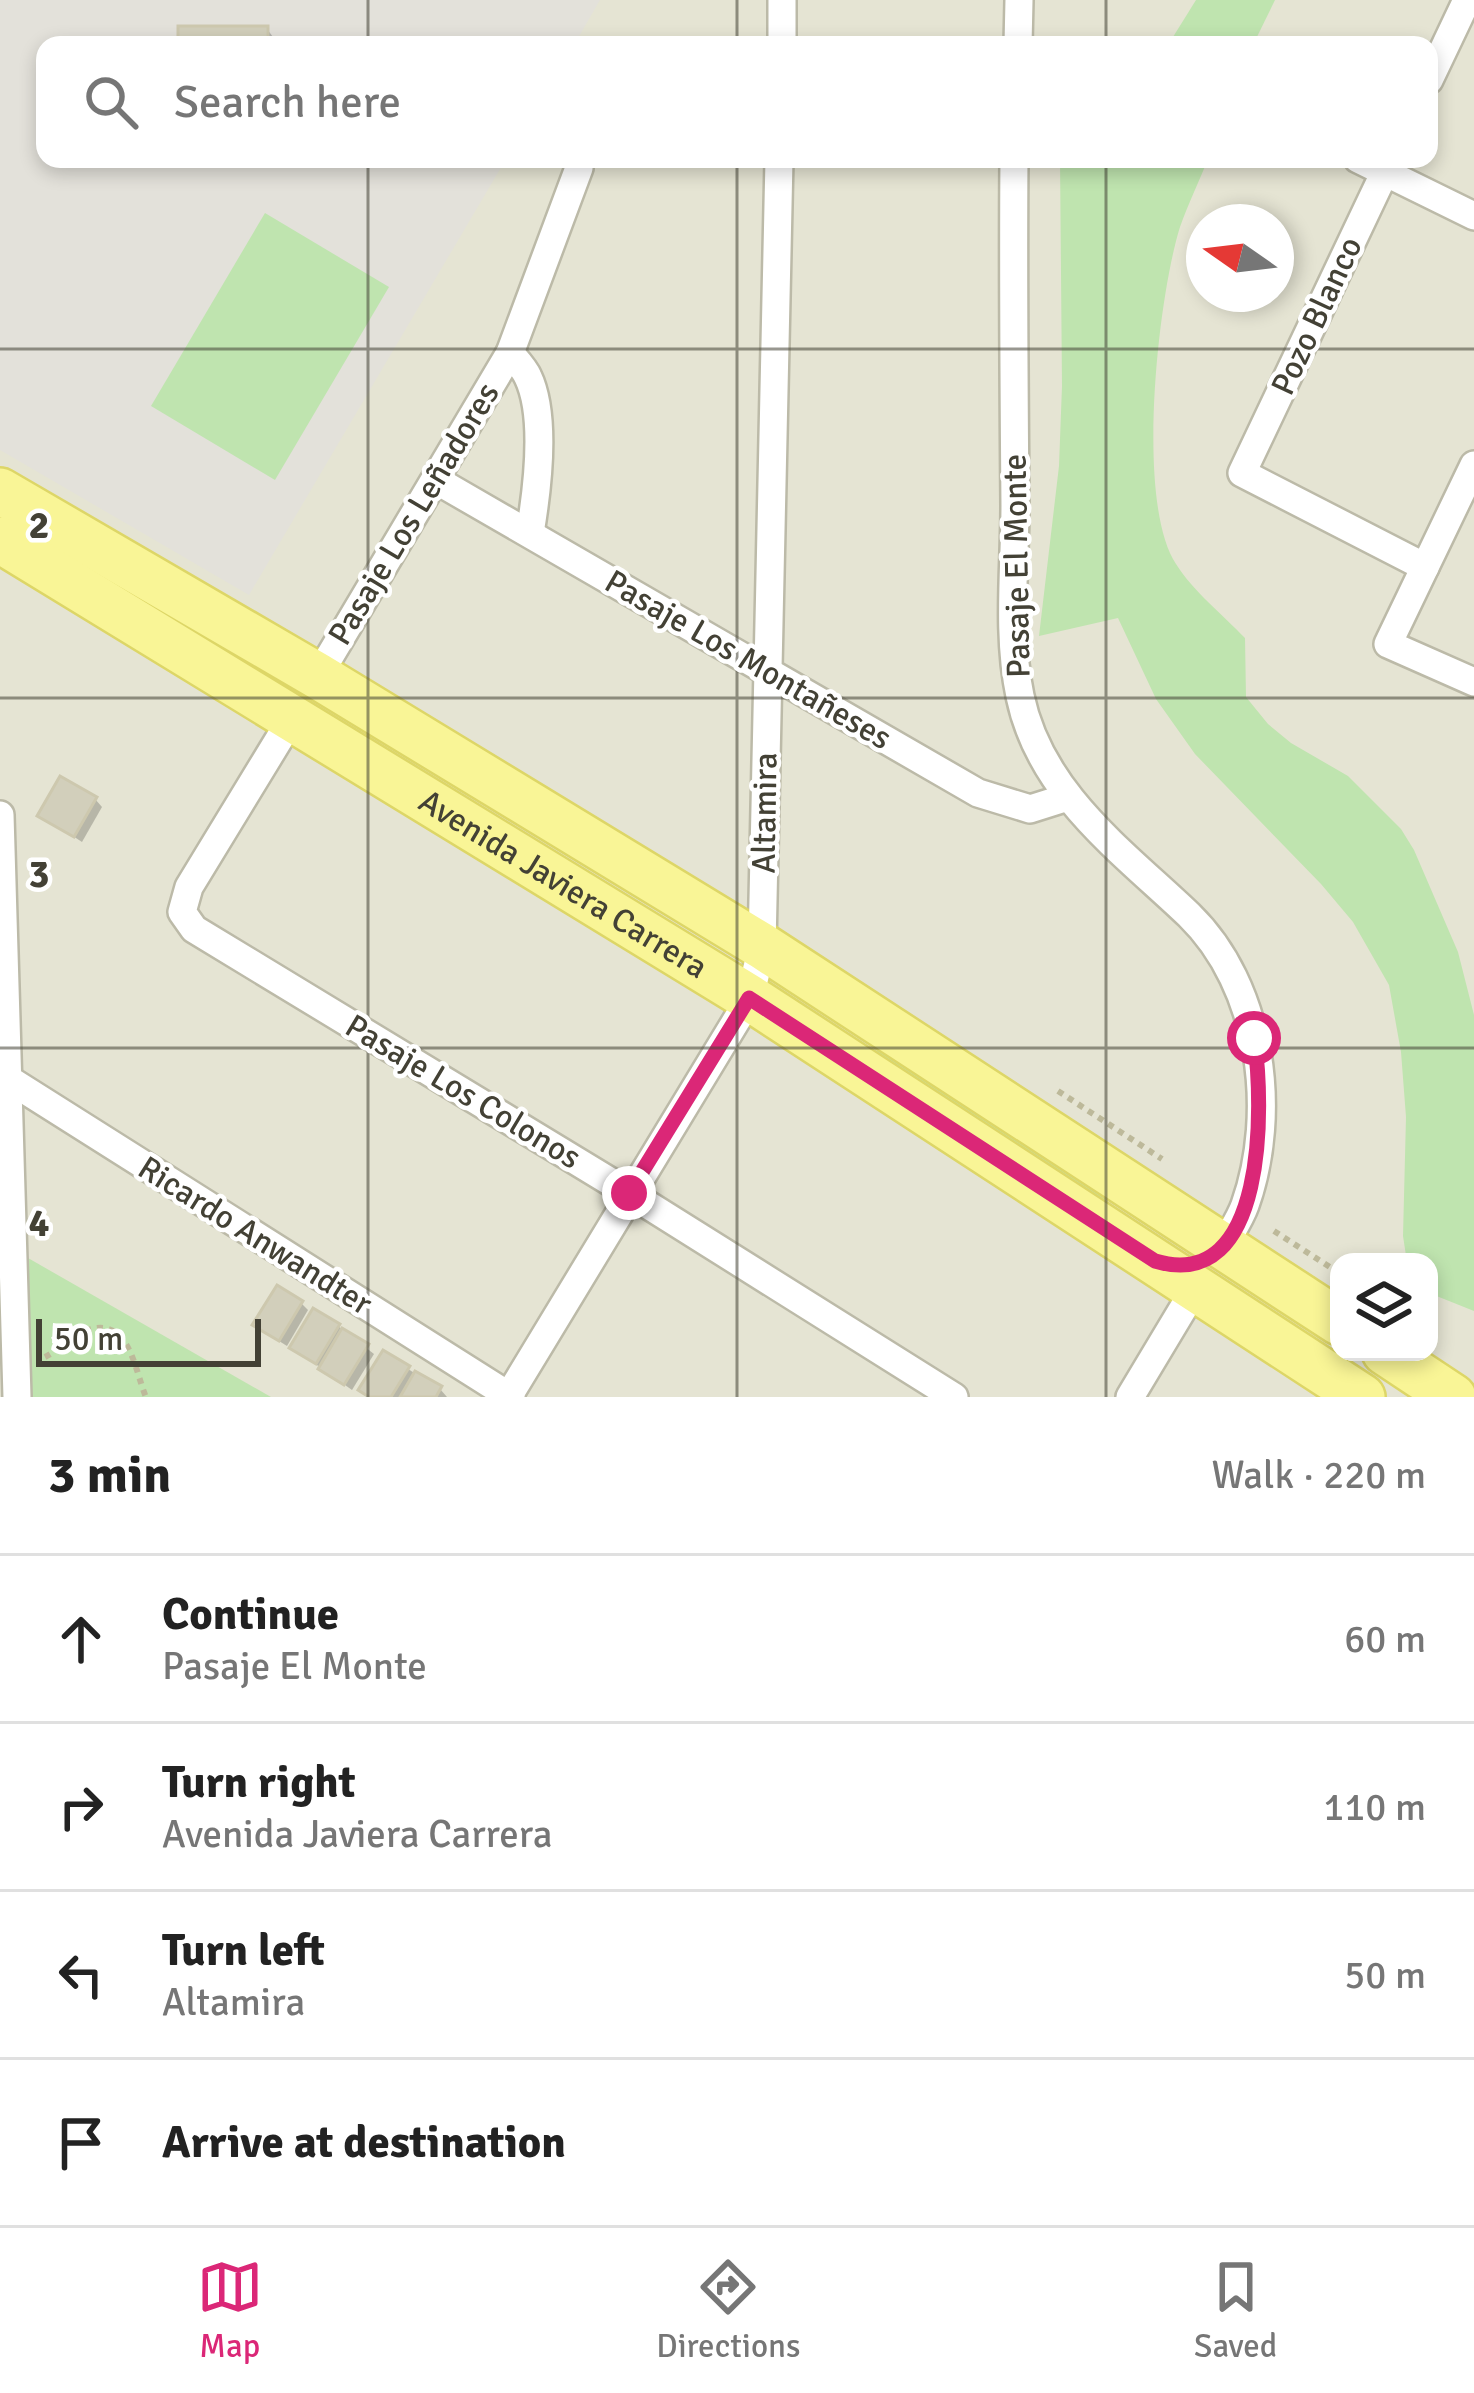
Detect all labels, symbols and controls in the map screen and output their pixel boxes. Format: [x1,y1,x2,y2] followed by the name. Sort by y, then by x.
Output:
[36,36,1438,168] search box
[78,69,144,135] icon: search
[174,75,401,130] text: Search here
[1186,204,1294,312] north arrow
[1262,230,1372,402] street label: Pozo Blanco
[319,375,509,653] street label: Pasaje Los Leñadores
[995,454,1039,678] street label: Pasaje El Monte
[28,501,50,549] text: 2
[597,561,899,759] street label: Pasaje Los Montañeses
[743,752,787,874] street label: Altamira
[411,780,715,988] street label: Avenida Javiera Carrera
[28,850,50,898] text: 3
[338,1006,588,1178] street label: Pasaje Los Colonos
[1227,1011,1281,1065] route start
[130,1148,380,1324] street label: Ricardo Anwandter
[602,1166,656,1220] route end
[28,1199,50,1247] text: 4
[1330,1253,1438,1361] map controls
[1330,1253,1438,1361] button: layers
[36,1313,261,1366] scale bar
[54,1319,123,1360] text: 50 m
[48,1444,171,1507] text: 3 min
[1212,1451,1426,1499] text: Walk · 220 m
[162,1587,339,1642] text: Continue
[48,1606,114,1672] icon: ahead
[1344,1615,1426,1663] text: 60 m
[162,1642,427,1690] text: Pasaje El Monte
[162,1755,356,1810] text: Turn right
[48,1774,114,1840] icon: right
[1323,1783,1426,1831] text: 110 m
[162,1810,553,1858] text: Avenida Javiera Carrera
[162,1923,325,1978] text: Turn left
[48,1942,114,2008] icon: left
[1344,1951,1426,1999] text: 50 m
[162,1978,305,2026] text: Altamira
[48,2110,114,2176] icon: arrive
[162,2115,566,2170] text: Arrive at destination
[197,2254,263,2367] tab: Map
[656,2254,801,2367] tab: Directions
[1194,2254,1277,2367] tab: Saved

